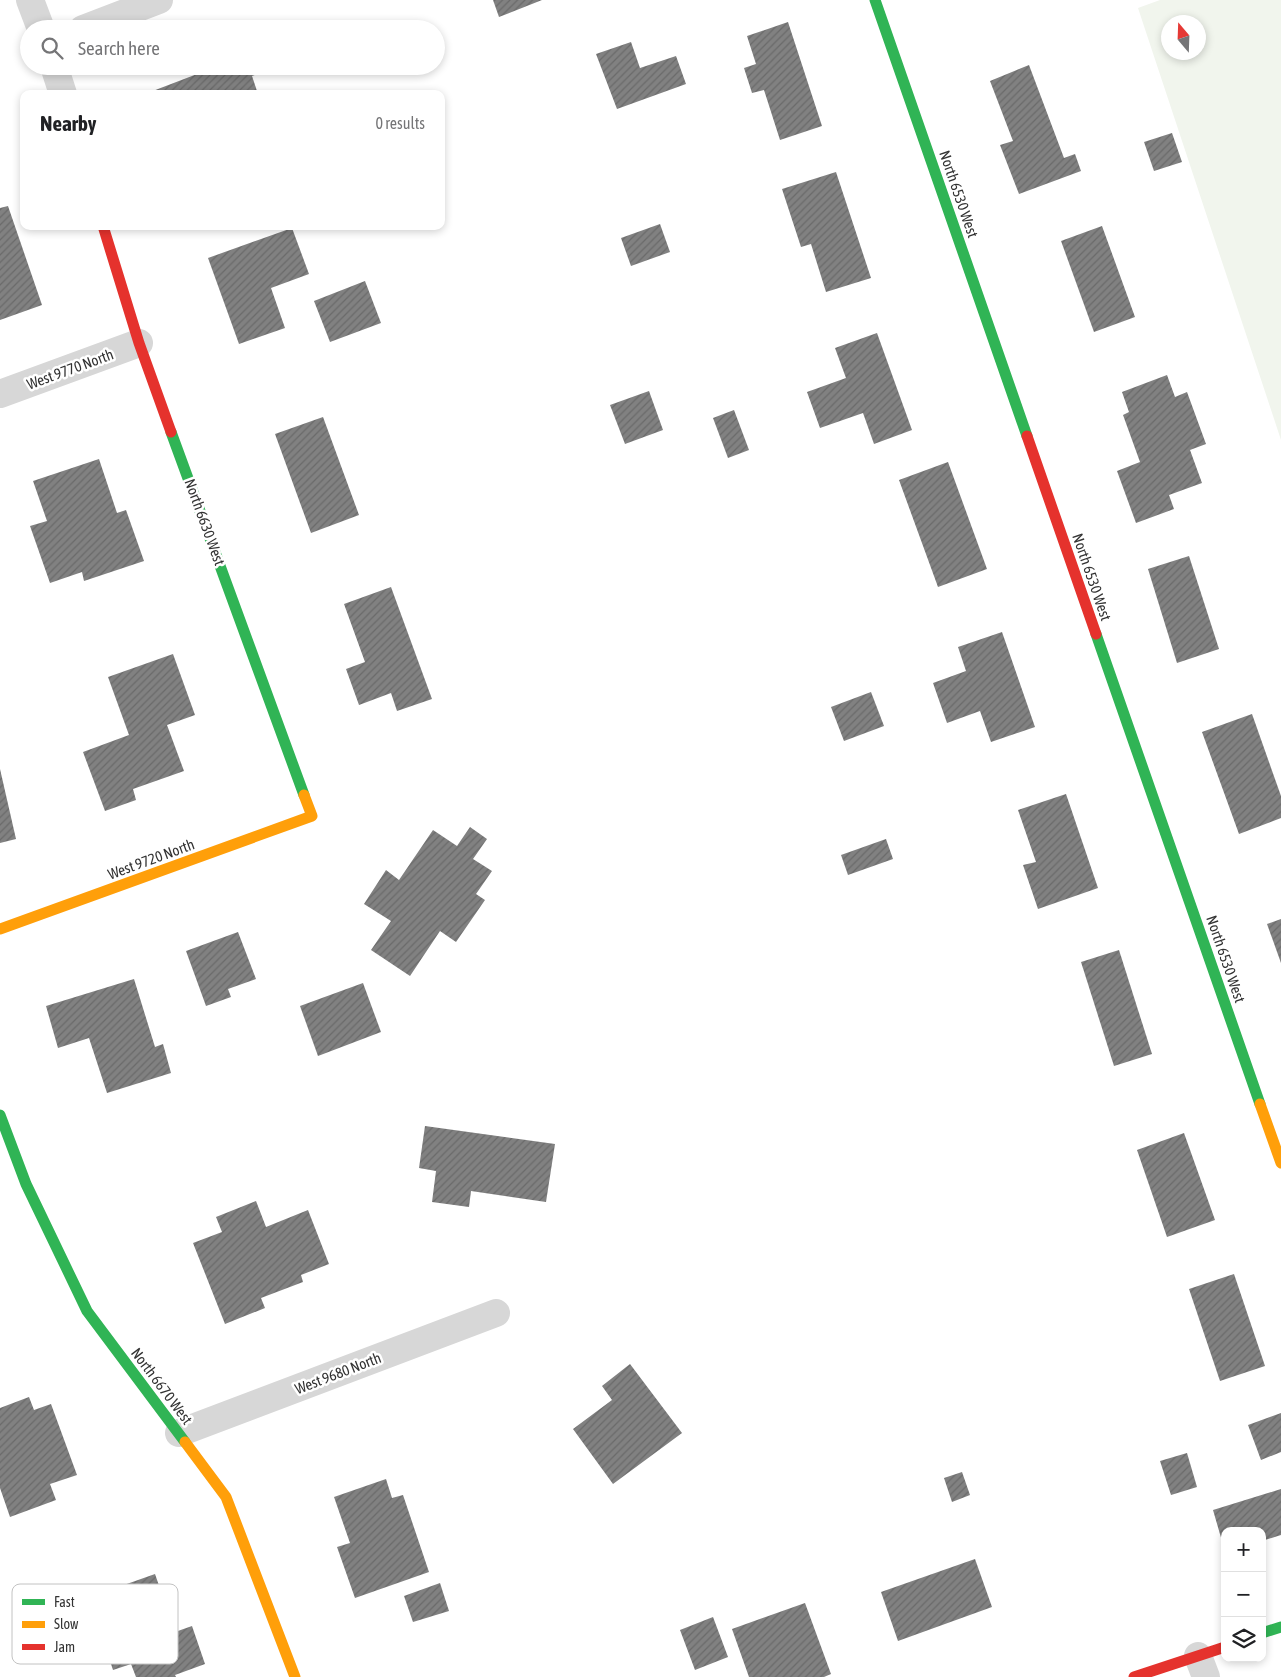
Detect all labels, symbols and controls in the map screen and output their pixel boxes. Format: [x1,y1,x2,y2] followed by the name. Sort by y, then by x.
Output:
[1161,15,1206,60] north arrow
[20,20,445,75] search box
[38,34,66,62] icon: search
[78,37,160,59] text: Search here
[40,111,96,135] text: Nearby
[375,114,425,132] text: 0 results
[936,148,982,240] street label: North 6530 West
[24,345,116,393] street label: West 9770 North
[181,476,229,568] street label: North 6630 West
[1069,531,1115,623] street label: North 6530 West
[105,835,197,883] street label: West 9720 North
[1203,913,1249,1005] street label: North 6530 West
[128,1345,196,1427] street label: North 6670 West
[293,1349,383,1397] street label: West 9680 North
[1221,1527,1266,1662] map controls
[1221,1527,1266,1572] button: +
[1221,1572,1266,1617] button: −
[12,1584,178,1664] legend
[54,1594,75,1610] text: Fast
[54,1616,79,1632] text: Slow
[1221,1617,1266,1662] button: layers
[54,1639,75,1655] text: Jam

